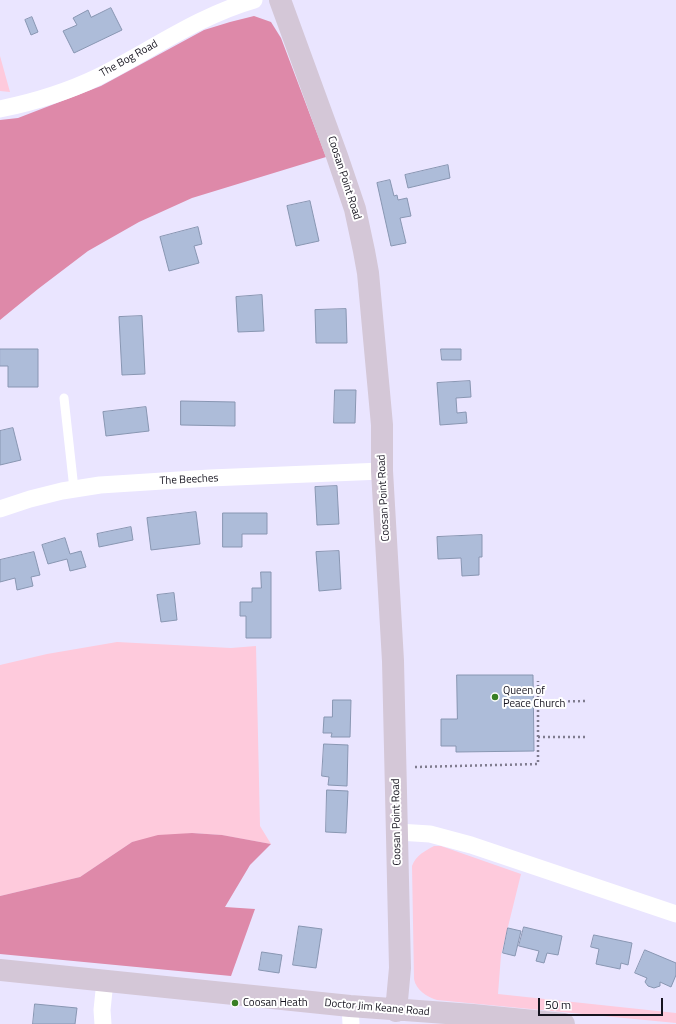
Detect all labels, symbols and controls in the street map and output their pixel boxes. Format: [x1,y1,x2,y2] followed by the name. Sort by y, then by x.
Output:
[98,38,160,80] street label: The Bog Road
[324,135,364,221] street label: Coosan Point Road
[375,454,393,542] street label: Coosan Point Road
[159,472,219,488] street label: The Beeches
[503,684,565,710] place label: Queen of Peace Church
[490,692,500,702] marker: Queen of Peace Church
[390,778,404,866] street label: Coosan Point Road
[540,990,665,1016] scale bar
[545,995,571,1014] text: 50 m
[243,996,308,1010] place label: Coosan Heath
[324,997,430,1019] street label: Doctor Jim Keane Road
[230,998,240,1008] marker: Coosan Heath

